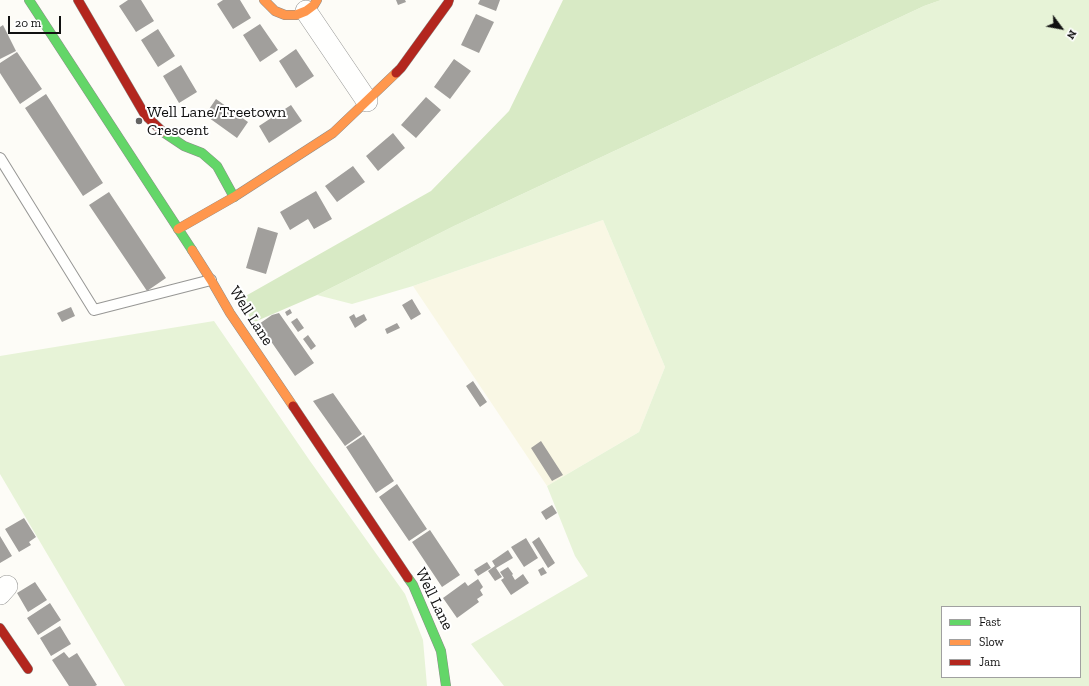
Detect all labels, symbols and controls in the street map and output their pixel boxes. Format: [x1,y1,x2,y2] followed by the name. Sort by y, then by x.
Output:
[10,8,63,34] scale bar
[1041,8,1081,48] north arrow
[15,16,41,30] text: 20 m
[1064,28,1079,42] text: N
[147,102,286,140] place label: Well Lane/Treetown Crescent
[134,116,144,126] marker: Well Lane/Treetown Crescent
[225,283,277,349] street label: Well Lane
[411,565,457,633] street label: Well Lane
[941,606,1081,678] legend
[979,615,1001,629] text: Fast
[979,635,1004,649] text: Slow
[979,655,1000,669] text: Jam

